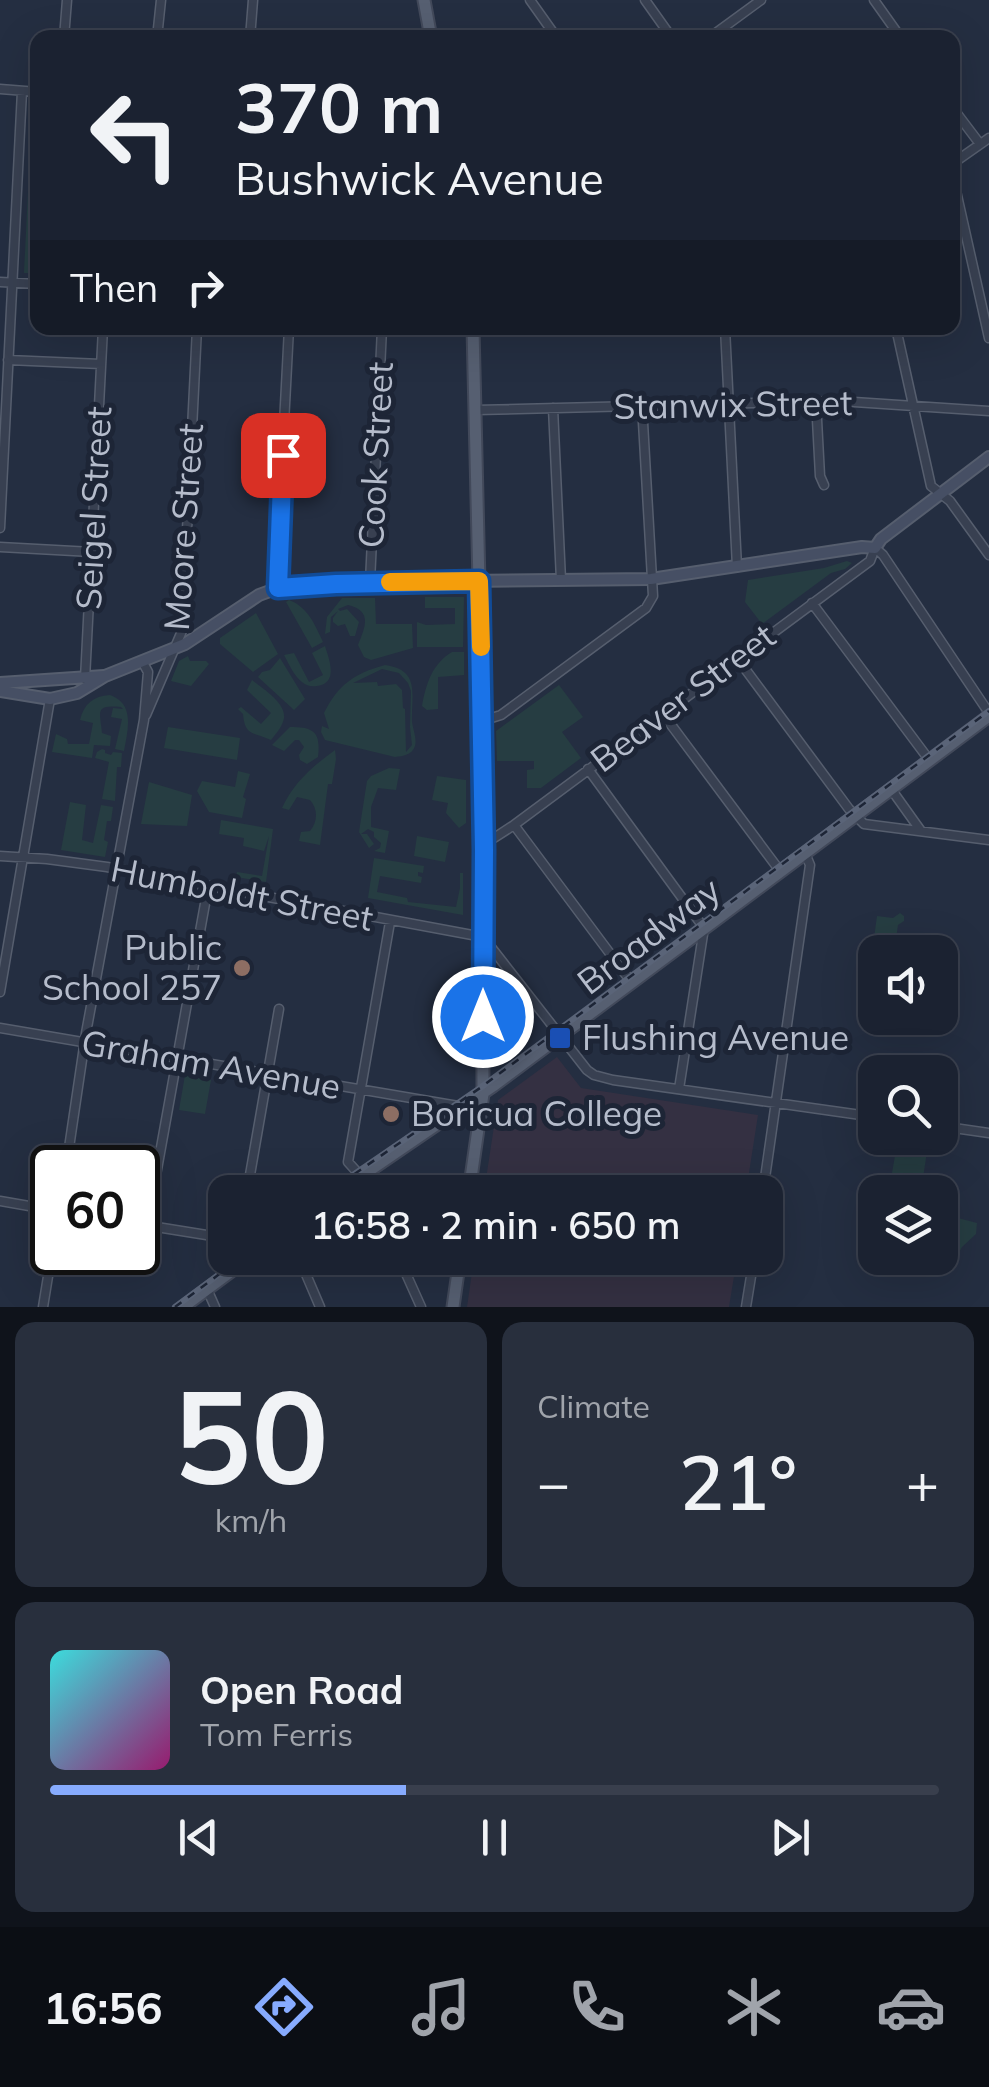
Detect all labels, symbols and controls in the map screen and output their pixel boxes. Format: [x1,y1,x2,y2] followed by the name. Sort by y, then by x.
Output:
[235,63,443,151] text: 370 m
[70,70,200,200] icon: left
[235,150,604,206] text: Bushwick Avenue
[178,260,233,315] icon: right
[70,264,158,312] text: Then
[348,361,402,549] street label: Cook Street
[613,380,853,428] street label: Stanwix Street
[66,405,120,611] street label: Seigel Street
[241,413,326,498] pin
[154,422,212,632] street label: Moore Street
[256,428,311,483] icon: arrive
[581,614,783,781] street label: Beaver Street
[107,846,377,940] street label: Humboldt Street
[568,867,729,1003] street label: Broadway
[42,925,222,1009] place label: Public School 257
[858,935,958,1275] map controls
[858,935,958,1035] button: sound
[231,957,253,979] marker: Public School 257
[431,965,535,1069] position arrow
[582,1015,849,1059] place label: Flushing Avenue
[78,1020,344,1108] street label: Graham Avenue
[547,1025,573,1051] marker: Flushing Avenue
[858,1055,958,1155] button: search
[411,1091,662,1135] place label: Boricua College
[380,1103,402,1125] marker: Boricua College
[30,1145,160,1275] speed limit sign: 60
[858,1175,958,1275] button: layers
[310,1201,681,1249] text: 16:58 · 2 min · 650 m
[173,1353,329,1517] text: 50
[537,1386,650,1426] text: Climate
[679,1435,797,1529] text: 21°
[537,1448,570,1517] text: −
[906,1448,939,1517] text: +
[215,1500,287,1540] text: km/h
[200,1666,403,1714] text: Open Road
[200,1714,353,1754] text: Tom Ferris
[171,1810,226,1865] icon: previous
[467,1810,522,1865] icon: pause
[763,1810,818,1865] icon: next
[249,1972,319,2042] icon: directions
[406,1972,476,2042] icon: music
[562,1972,632,2042] icon: phone
[719,1972,789,2042] icon: climate
[876,1972,946,2042] icon: car
[43,1979,162,2035] text: 16:56

